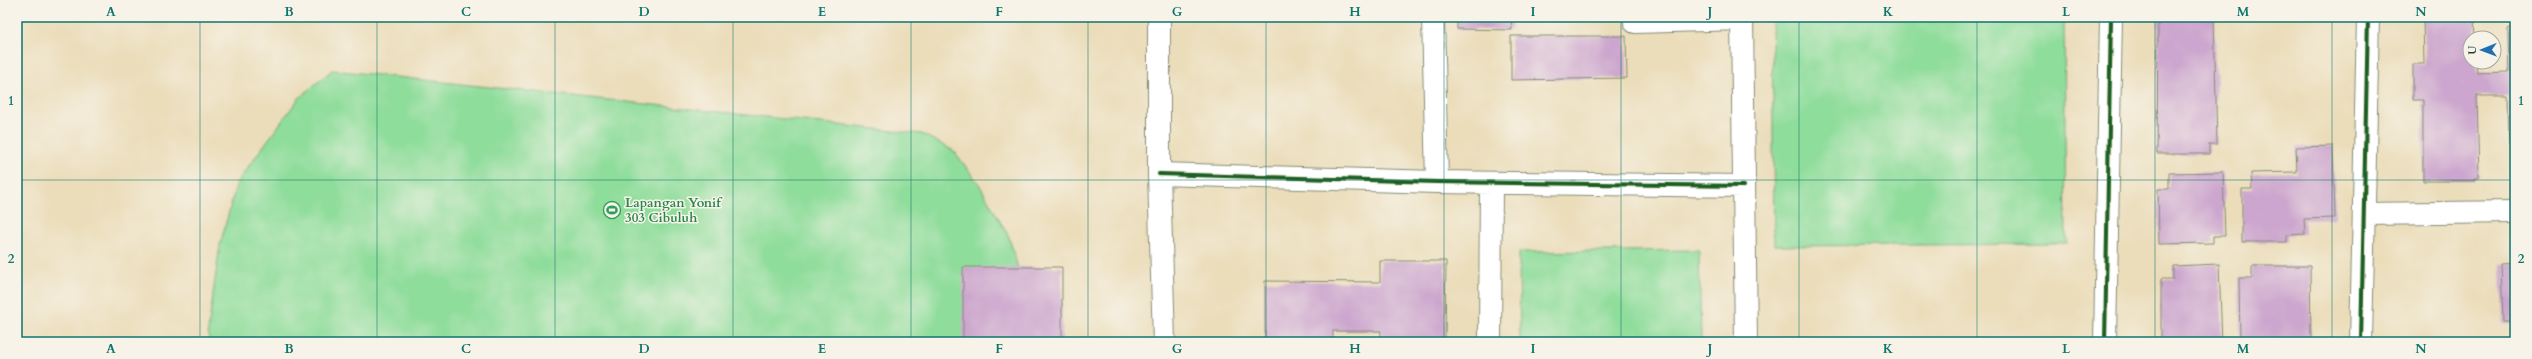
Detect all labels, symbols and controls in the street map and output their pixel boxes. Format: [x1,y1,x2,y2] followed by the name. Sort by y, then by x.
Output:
[106,3,116,21] text: A
[284,3,294,21] text: B
[461,3,471,21] text: C
[638,3,650,21] text: D
[818,3,826,21] text: E
[995,3,1003,21] text: F
[1172,3,1183,21] text: G
[1349,3,1361,21] text: H
[1530,3,1536,21] text: I
[1706,3,1713,21] text: J
[1883,3,1894,21] text: K
[2062,3,2071,21] text: L
[2237,3,2250,21] text: M
[2415,3,2427,21] text: N
[2462,30,2502,70] north arrow
[2465,46,2480,55] text: U
[8,92,14,110] text: 1
[2518,92,2524,110] text: 1
[625,194,723,227] place label: Lapangan Yonif 303 Cibuluh
[602,200,622,220] sports icon: Lapangan Yonif 303 Cibuluh
[8,250,15,268] text: 2
[2518,250,2525,268] text: 2
[106,340,116,358] text: A
[284,340,294,358] text: B
[461,340,471,358] text: C
[638,340,650,358] text: D
[818,340,826,358] text: E
[995,340,1003,358] text: F
[1172,340,1183,358] text: G
[1349,340,1361,358] text: H
[1530,340,1536,358] text: I
[1706,340,1713,358] text: J
[1883,340,1894,358] text: K
[2062,340,2071,358] text: L
[2237,340,2250,358] text: M
[2415,340,2427,358] text: N

